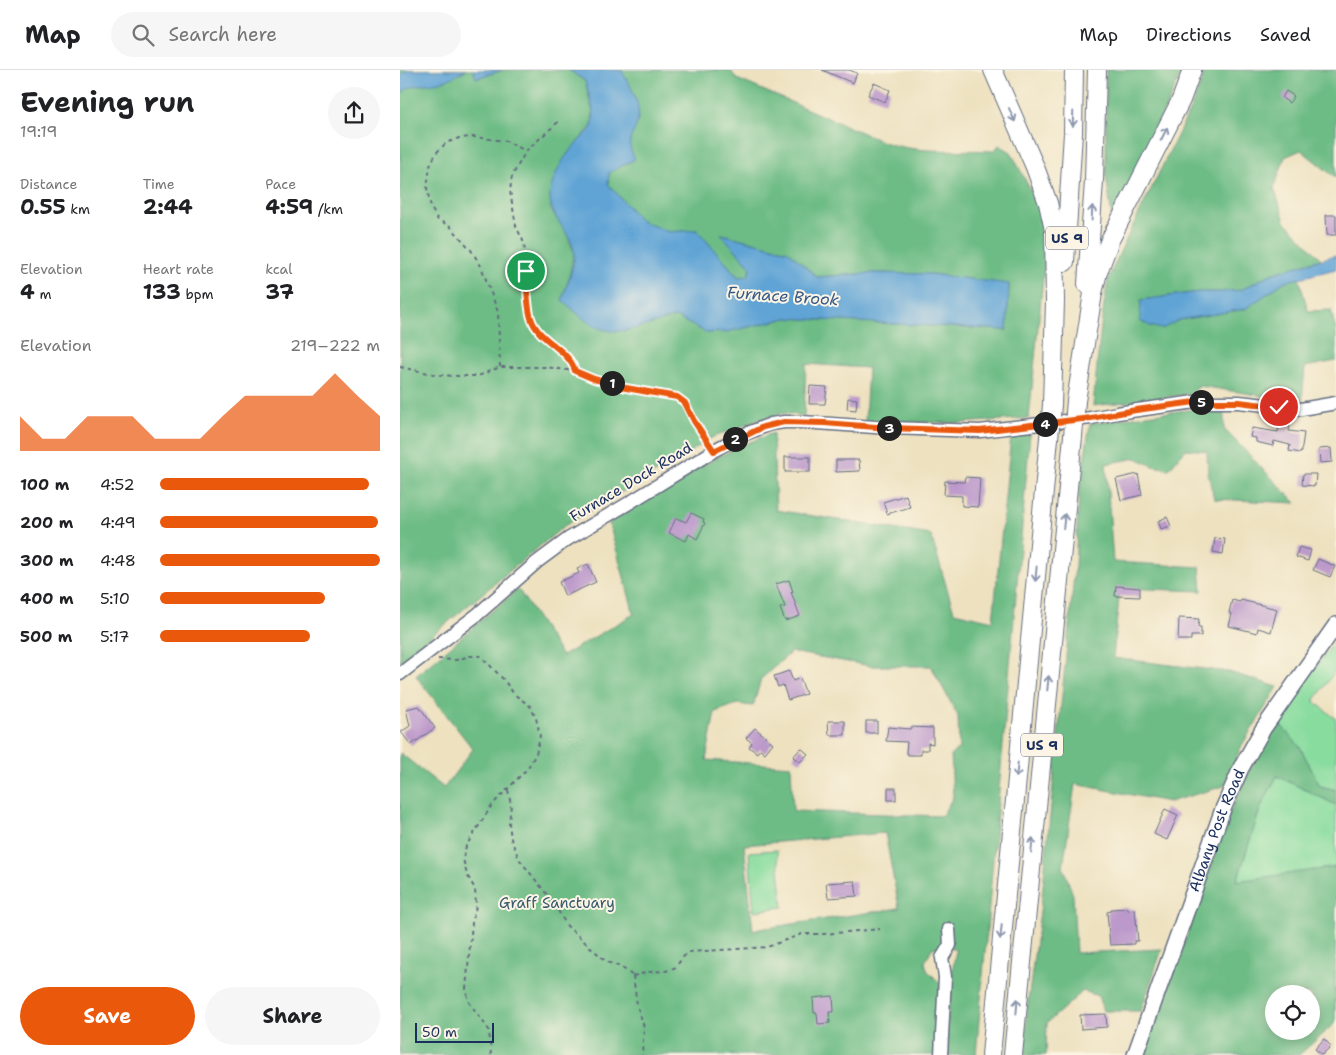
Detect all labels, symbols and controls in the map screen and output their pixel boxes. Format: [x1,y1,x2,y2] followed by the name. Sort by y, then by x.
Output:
[111,12,461,57] search box
[25,19,81,51] text: Map
[129,21,157,49] icon: search
[169,22,277,47] text: Search here
[1080,23,1118,47] text: Map
[1146,23,1232,47] text: Directions
[1260,23,1311,47] text: Saved
[20,83,195,121] text: Evening run
[328,87,380,139] button: share
[1008,107,1018,122] one-way arrow
[1069,110,1078,126] one-way arrow
[20,121,57,142] text: 19:19
[1160,127,1169,142] one-way arrow
[20,175,77,193] text: Distance
[143,175,175,193] text: Time
[265,175,296,193] text: Pace
[20,193,66,221] text: 0.55
[143,193,193,221] text: 2:44
[265,193,313,221] text: 4:59
[66,200,90,218] text: km
[313,200,343,218] text: /km
[1088,205,1097,221] one-way arrow
[1046,226,1088,250] road number: US 9
[505,250,547,292] pin
[512,257,540,285] icon: arrive
[20,260,83,278] text: Elevation
[143,260,214,278] text: Heart rate
[265,260,293,278] text: kcal
[20,278,35,306] text: 4
[143,278,181,306] text: 133
[265,278,294,306] text: 37
[726,282,840,310] water label: Furnace Brook
[35,285,52,303] text: m
[181,285,214,303] text: bpm
[20,335,92,356] text: Elevation
[290,335,380,356] text: 219–222 m
[600,370,624,396] pin: 1
[609,374,616,392] text: 1
[1258,386,1300,428] pin
[1188,390,1214,414] pin: 5
[1197,393,1206,411] text: 5
[1265,393,1293,421] icon: check
[1032,412,1058,436] pin: 4
[1041,415,1050,433] text: 4
[876,416,902,440] pin: 3
[885,419,894,437] text: 3
[722,426,748,452] pin: 2
[731,430,740,448] text: 2
[566,437,696,527] street label: Furnace Dock Road
[20,474,69,495] text: 100 m
[100,474,135,495] text: 4:52
[20,512,73,533] text: 200 m
[100,512,136,533] text: 4:49
[1059,513,1069,529] one-way arrow
[20,550,74,571] text: 300 m
[100,550,136,571] text: 4:48
[1031,565,1041,581] one-way arrow
[20,588,74,609] text: 400 m
[100,588,130,609] text: 5:10
[20,626,72,647] text: 500 m
[100,626,130,647] text: 5:17
[1043,675,1053,691] one-way arrow
[1021,734,1063,756] road number: US 9
[1012,762,1022,778] one-way arrow
[1184,765,1250,895] street label: Albany Post Road
[1028,837,1037,853] one-way arrow
[499,893,615,913] park label: Graff Sanctuary
[996,924,1006,940] one-way arrow
[1265,985,1320,1040] map controls
[1265,985,1320,1040] button: locate
[20,987,195,1045] button: Save
[205,987,380,1045] button: Share
[1012,999,1022,1015] one-way arrow
[415,1020,494,1043] scale bar
[422,1023,457,1041] text: 50 m

